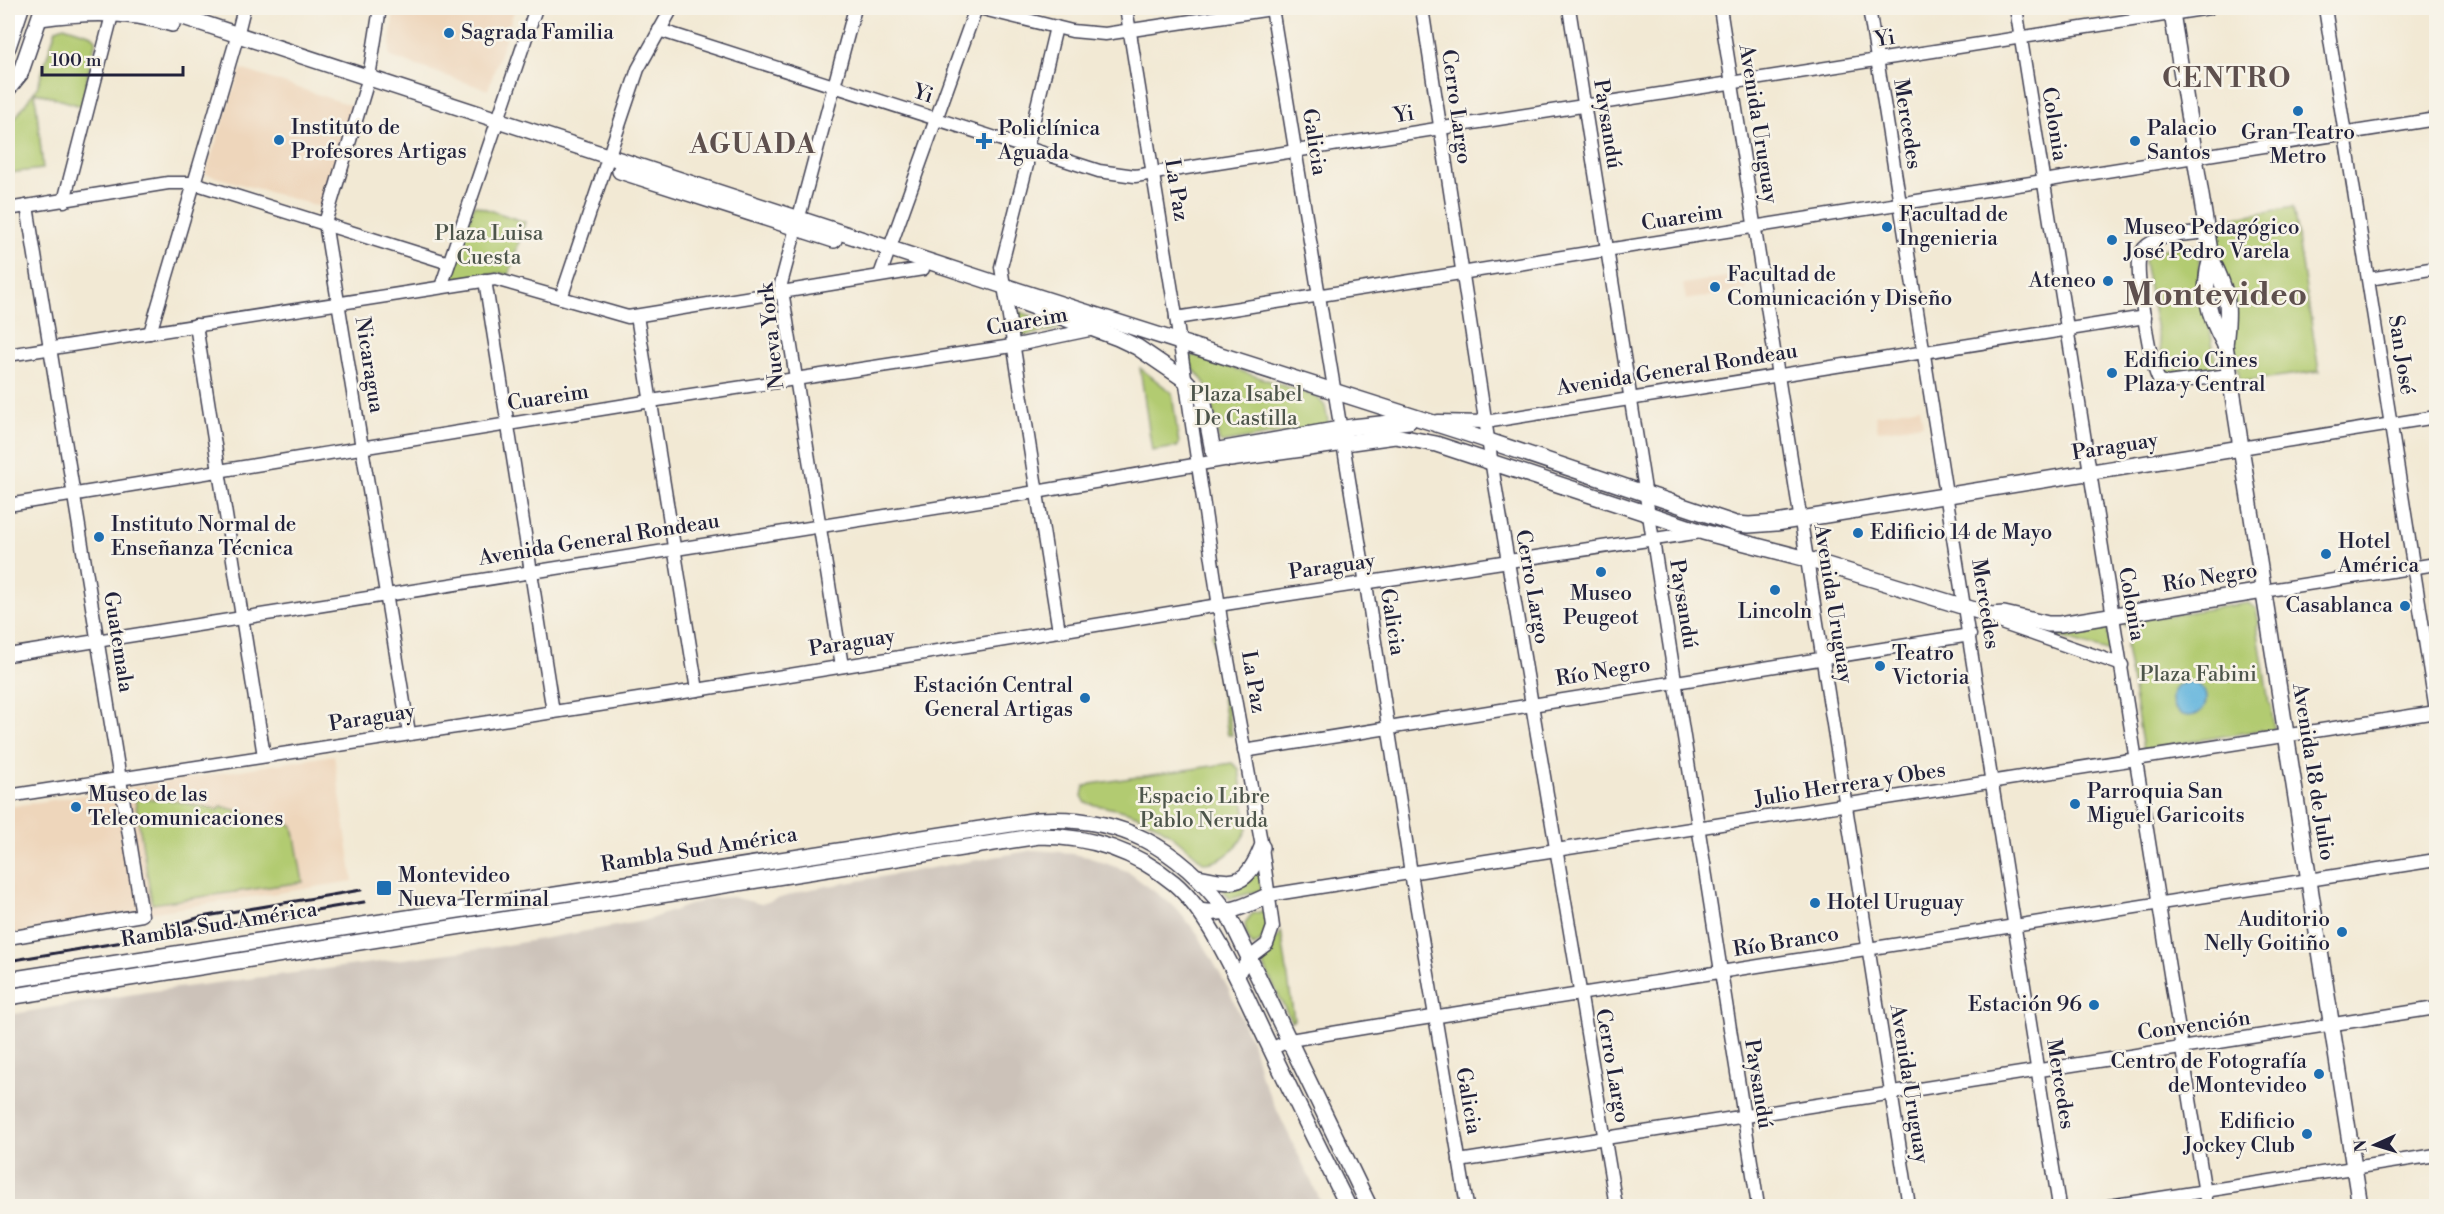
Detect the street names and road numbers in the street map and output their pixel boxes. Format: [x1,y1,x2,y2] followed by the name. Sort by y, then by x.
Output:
[1872,25,1897,54] street label: Yi
[1732,42,1784,206] street label: Avenida Uruguay
[1435,48,1477,166] street label: Cerro Largo
[1587,77,1627,171] street label: Paysandú
[1887,77,1927,171] street label: Mercedes
[909,78,937,109] street label: Yi
[2035,85,2073,163] street label: Colonia
[1391,101,1416,130] street label: Yi
[1296,107,1332,178] street label: Galicia
[1158,157,1194,223] street label: La Paz
[1640,199,1724,237] street label: Cuareim
[753,280,791,391] street label: Nueva York
[984,302,1070,342] street label: Cuareim
[2382,313,2420,397] street label: San José
[349,315,389,415] street label: Nicaragua
[1554,338,1799,402] street label: Avenida General Rondeau
[506,379,590,417] street label: Cuareim
[2070,427,2161,467] street label: Paraguay
[476,508,721,572] street label: Avenida General Rondeau
[1807,522,1859,686] street label: Avenida Uruguay
[1509,528,1555,646] street label: Cerro Largo
[1287,548,1378,586] street label: Paraguay
[1663,557,1703,651] street label: Paysandú
[1965,557,2005,651] street label: Mercedes
[2161,558,2259,598] street label: Río Negro
[2112,565,2150,643] street label: Colonia
[1374,587,1410,658] street label: Galicia
[97,590,139,695] street label: Guatemala
[807,623,898,663] street label: Paraguay
[1235,649,1271,715] street label: La Paz
[1554,652,1652,692] street label: Río Negro
[2286,681,2340,862] street label: Avenida 18 de Julio
[327,698,418,738] street label: Paraguay
[1752,757,1948,813] street label: Julio Herrera y Obes
[599,822,799,878] street label: Rambla Sud América
[119,897,319,953] street label: Rambla Sud América
[1731,921,1841,963] street label: Río Branco
[1883,1002,1935,1166] street label: Avenida Uruguay
[2136,1005,2253,1047] street label: Convención
[1589,1007,1635,1125] street label: Cerro Largo
[1738,1037,1778,1131] street label: Paysandú
[2040,1037,2080,1131] street label: Mercedes
[1449,1066,1487,1137] street label: Galicia

